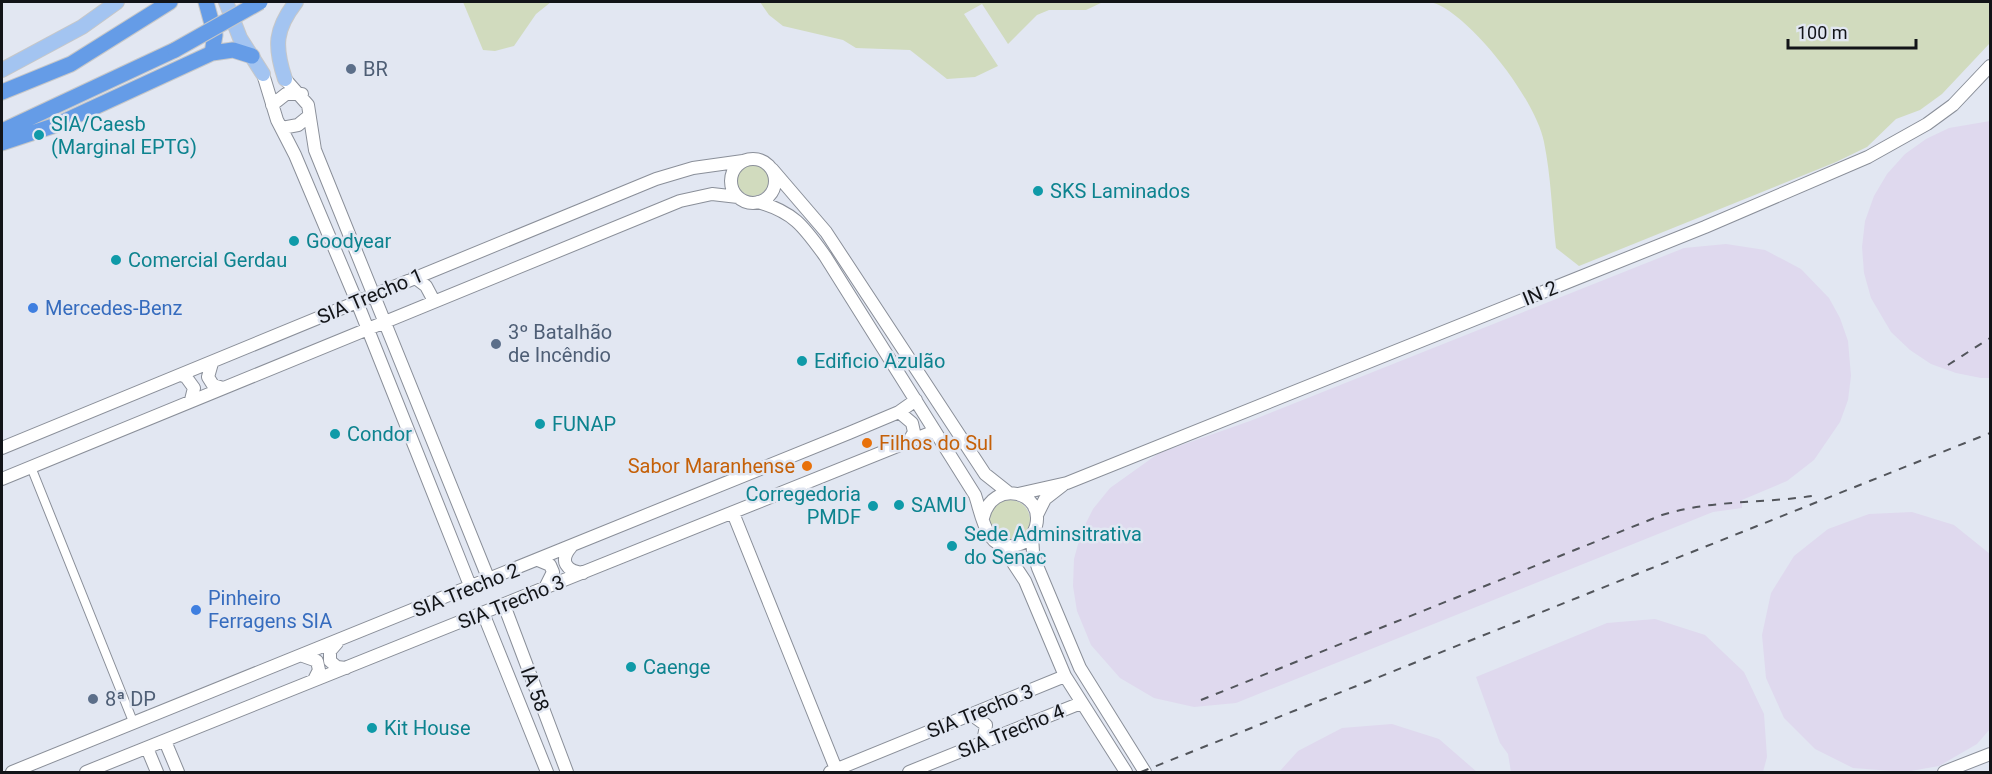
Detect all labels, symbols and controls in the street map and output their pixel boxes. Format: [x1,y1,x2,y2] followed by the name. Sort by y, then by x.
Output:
[1788,12,1916,50] scale bar
[1797,22,1848,43] text: 100 m
[363,57,388,81] place label: BR
[344,62,358,76] marker: BR
[51,112,197,159] place label: SIA/Caesb (Marginal EPTG)
[32,128,46,142] marker: SIA/Caesb (Marginal EPTG)
[1050,179,1190,203] place label: SKS Laminados
[1031,184,1045,198] marker: SKS Laminados
[306,229,392,253] place label: Goodyear
[287,234,301,248] marker: Goodyear
[128,248,287,272] place label: Comercial Gerdau
[109,253,123,267] marker: Comercial Gerdau
[313,263,427,329] street label: SIA Trecho 1
[1519,275,1561,311] street label: IN 2
[45,296,183,320] place label: Mercedes-Benz
[26,301,40,315] marker: Mercedes-Benz
[508,320,612,367] place label: 3º Batalhão de Incêndio
[489,337,503,351] marker: 3º Batalhão de Incêndio
[814,349,945,373] place label: Edificio Azulão
[795,354,809,368] marker: Edificio Azulão
[552,412,616,436] place label: FUNAP
[533,417,547,431] marker: FUNAP
[347,422,412,446] place label: Condor
[328,427,342,441] marker: Condor
[879,431,993,455] place label: Filhos do Sul
[860,436,874,450] marker: Filhos do Sul
[628,454,795,478] place label: Sabor Maranhense
[800,459,814,473] marker: Sabor Maranhense
[746,482,861,529] place label: Corregedoria PMDF
[911,493,966,517] place label: SAMU
[892,498,906,512] marker: SAMU
[866,499,880,513] marker: Corregedoria PMDF
[964,522,1142,569] place label: Sede Adminsitrativa do Senac
[945,539,959,553] marker: Sede Adminsitrativa do Senac
[409,558,523,622] street label: SIA Trecho 2
[454,570,568,634] street label: SIA Trecho 3
[208,586,332,633] place label: Pinheiro Ferragens SIA
[189,603,203,617] marker: Pinheiro Ferragens SIA
[643,655,710,679] place label: Caenge
[624,660,638,674] marker: Caenge
[516,663,554,715] street label: IA 58
[923,679,1037,743] street label: SIA Trecho 3
[105,687,156,711] place label: 8ª DP
[86,692,100,706] marker: 8ª DP
[954,699,1068,763] street label: SIA Trecho 4
[384,716,471,740] place label: Kit House
[365,721,379,735] marker: Kit House

